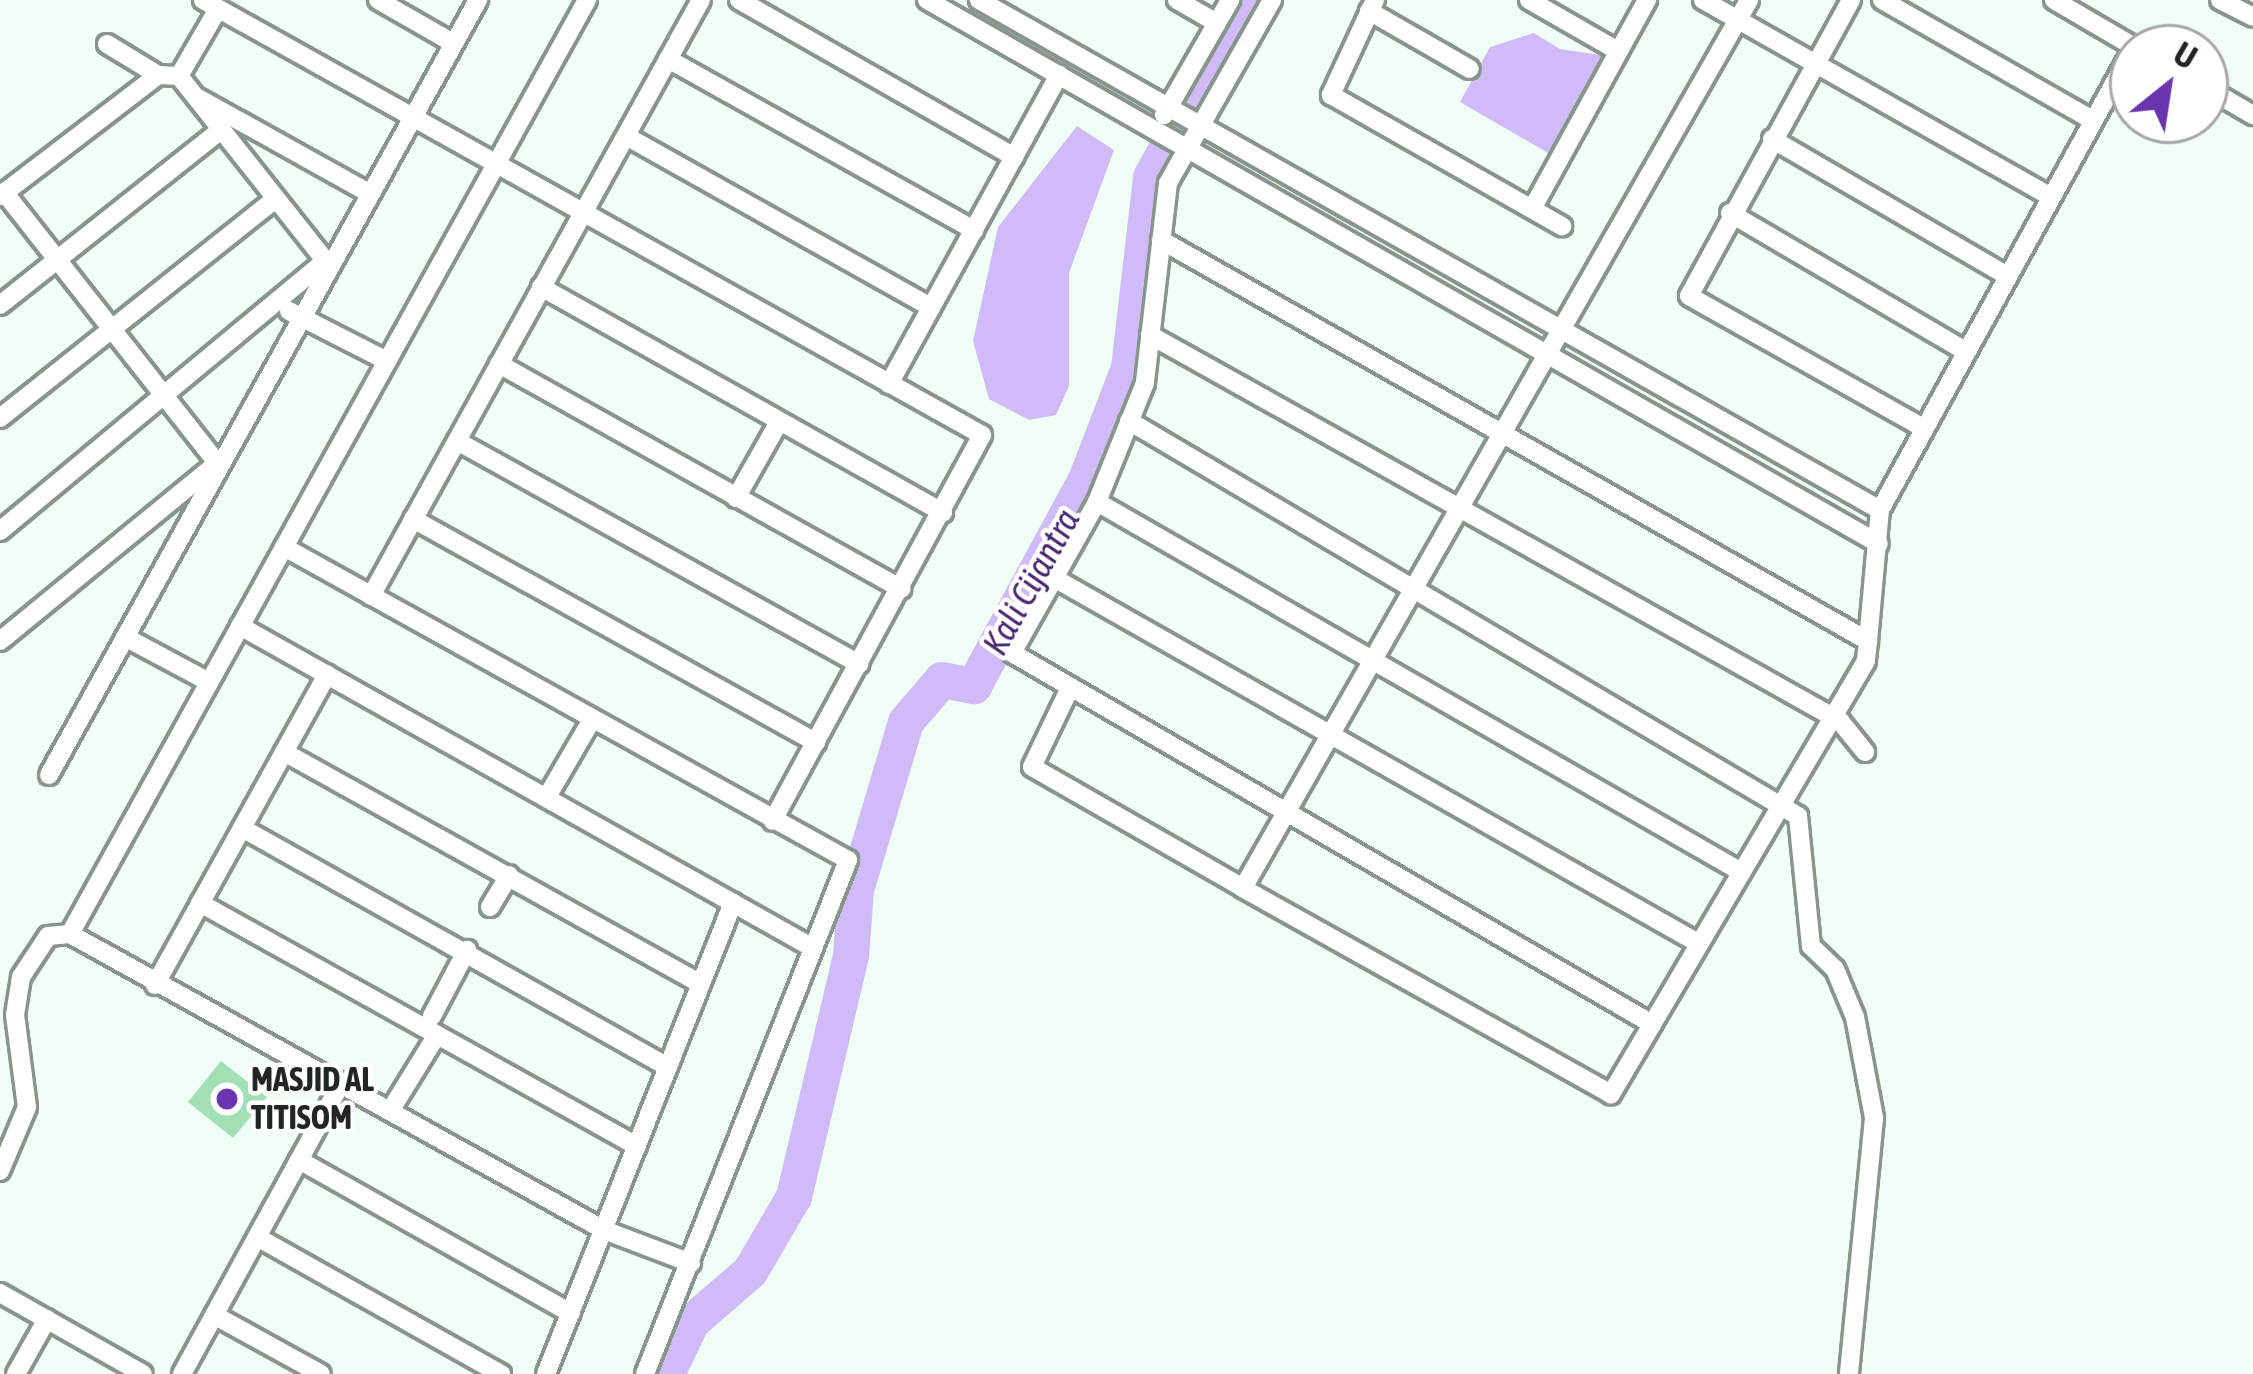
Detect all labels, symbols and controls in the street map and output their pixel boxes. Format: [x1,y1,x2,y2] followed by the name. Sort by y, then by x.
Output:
[2109,24,2229,144] north arrow
[2168,34,2203,77] text: U
[973,502,1089,662] water label: Kali Cijantra
[251,1060,374,1138] place label: MASJID AL TITISOM
[214,1086,240,1112] marker: MASJID AL TITISOM

